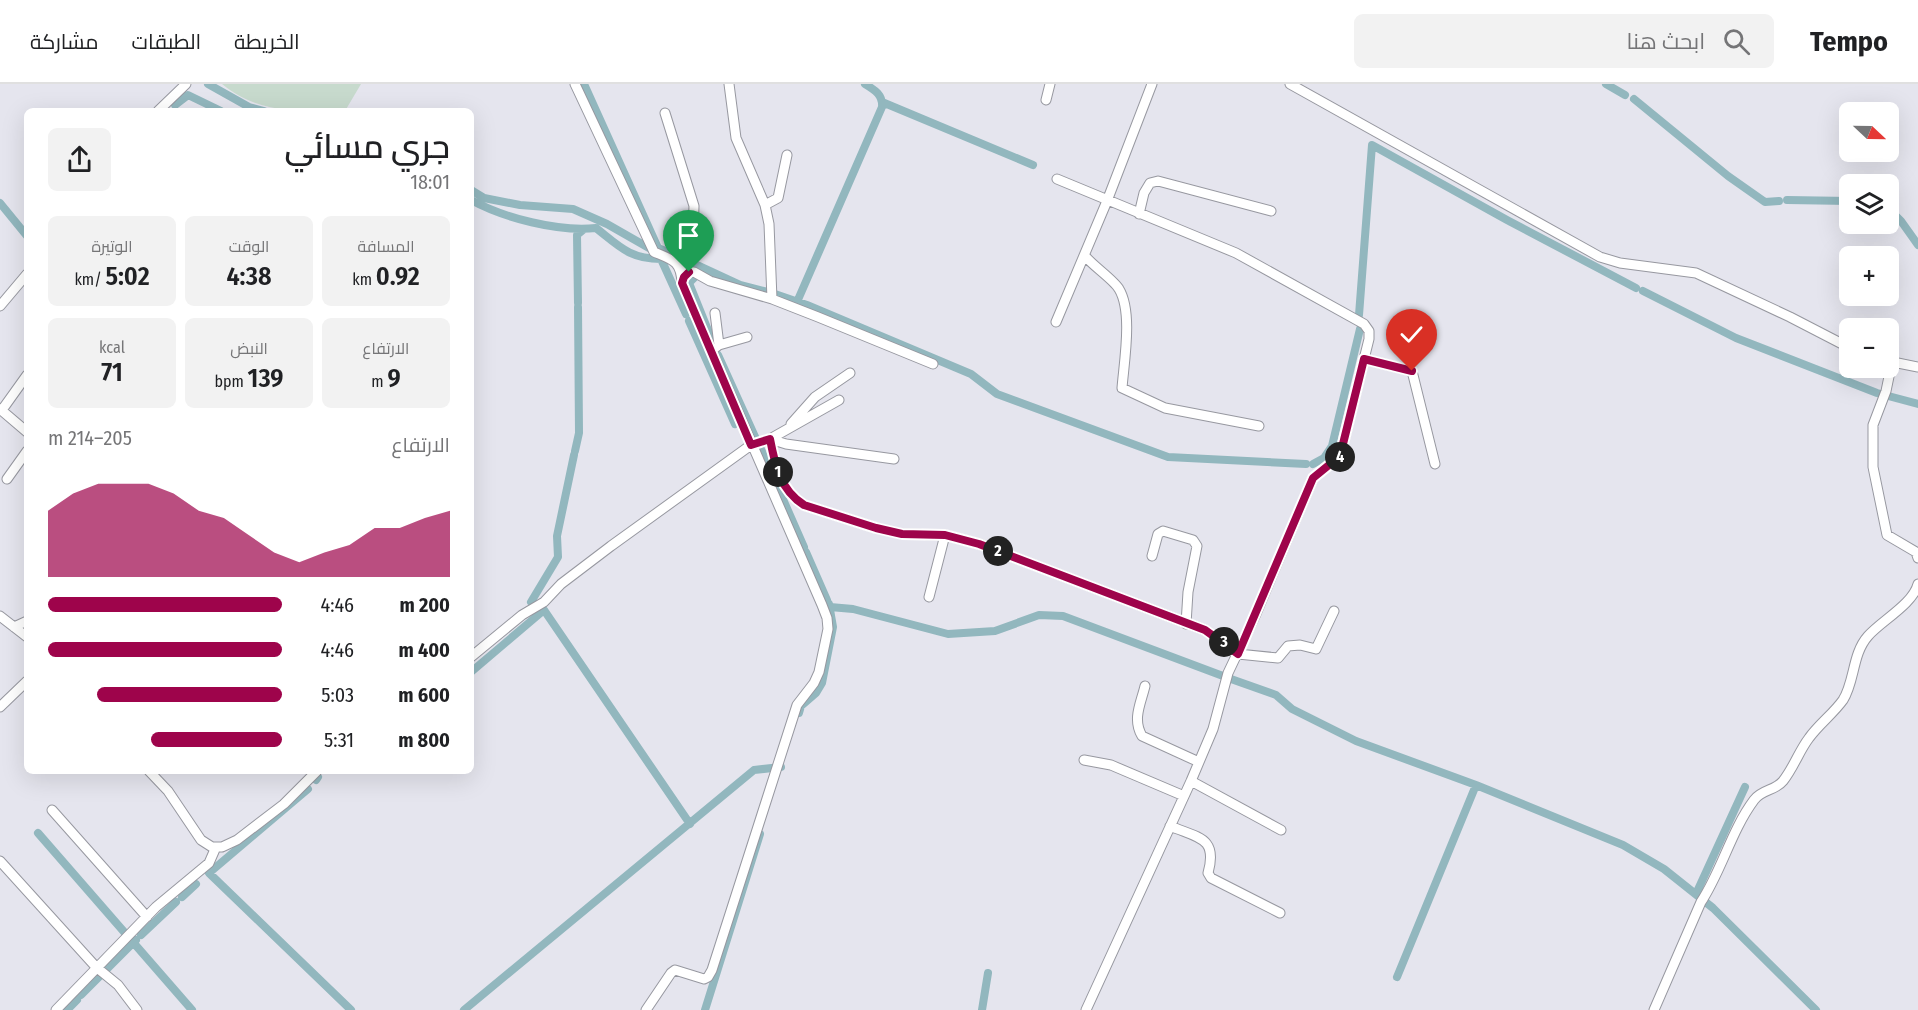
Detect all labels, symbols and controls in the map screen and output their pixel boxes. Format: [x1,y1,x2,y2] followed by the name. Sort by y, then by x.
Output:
[1354,14,1774,68] search box
[1720,25,1753,58] icon: search
[1810,25,1888,58] text: Tempo
[1626,28,1705,55] text: ابحث هنا
[30,29,99,55] text: مشاركة
[132,29,201,55] text: الطبقات
[234,29,300,55] text: الخريطة
[1839,102,1899,162] north arrow
[1839,102,1899,378] map controls
[284,127,450,167] text: جري مسائي
[48,128,111,191] button: share
[410,170,450,194] text: 18:01
[1839,174,1899,234] button: layers
[663,210,714,272] pin
[672,219,705,252] icon: arrive
[91,237,133,256] text: الوتيرة
[229,237,269,256] text: الوقت
[358,237,414,256] text: المسافة
[1839,246,1899,306] button: +
[105,261,150,292] text: 5:02
[226,261,272,292] text: 4:38
[376,261,420,292] text: 0.92
[74,270,105,289] text: /km
[352,270,376,289] text: km
[1386,309,1437,371] pin
[1395,318,1428,351] icon: check
[1839,318,1899,378] button: −
[99,338,125,357] text: kcal
[230,339,268,358] text: النبض
[363,339,409,358] text: الارتفاع
[101,357,123,388] text: 71
[248,363,284,394] text: 139
[387,363,401,394] text: 9
[214,372,248,391] text: bpm
[371,372,387,391] text: m
[48,426,132,450] text: 205–214 m
[391,433,450,457] text: الارتفاع
[1325,442,1355,472] pin: 4
[1336,447,1344,466] text: 4
[763,457,793,487] pin: 1
[775,462,781,481] text: 1
[983,536,1013,566] pin: 2
[994,541,1002,560] text: 2
[321,593,354,617] text: 4:46
[399,593,450,617] text: 200 m
[1209,627,1239,657] pin: 3
[1220,632,1228,651] text: 3
[321,638,354,662] text: 4:46
[398,638,450,662] text: 400 m
[321,683,354,707] text: 5:03
[398,683,450,707] text: 600 m
[324,728,354,752] text: 5:31
[398,728,450,752] text: 800 m

